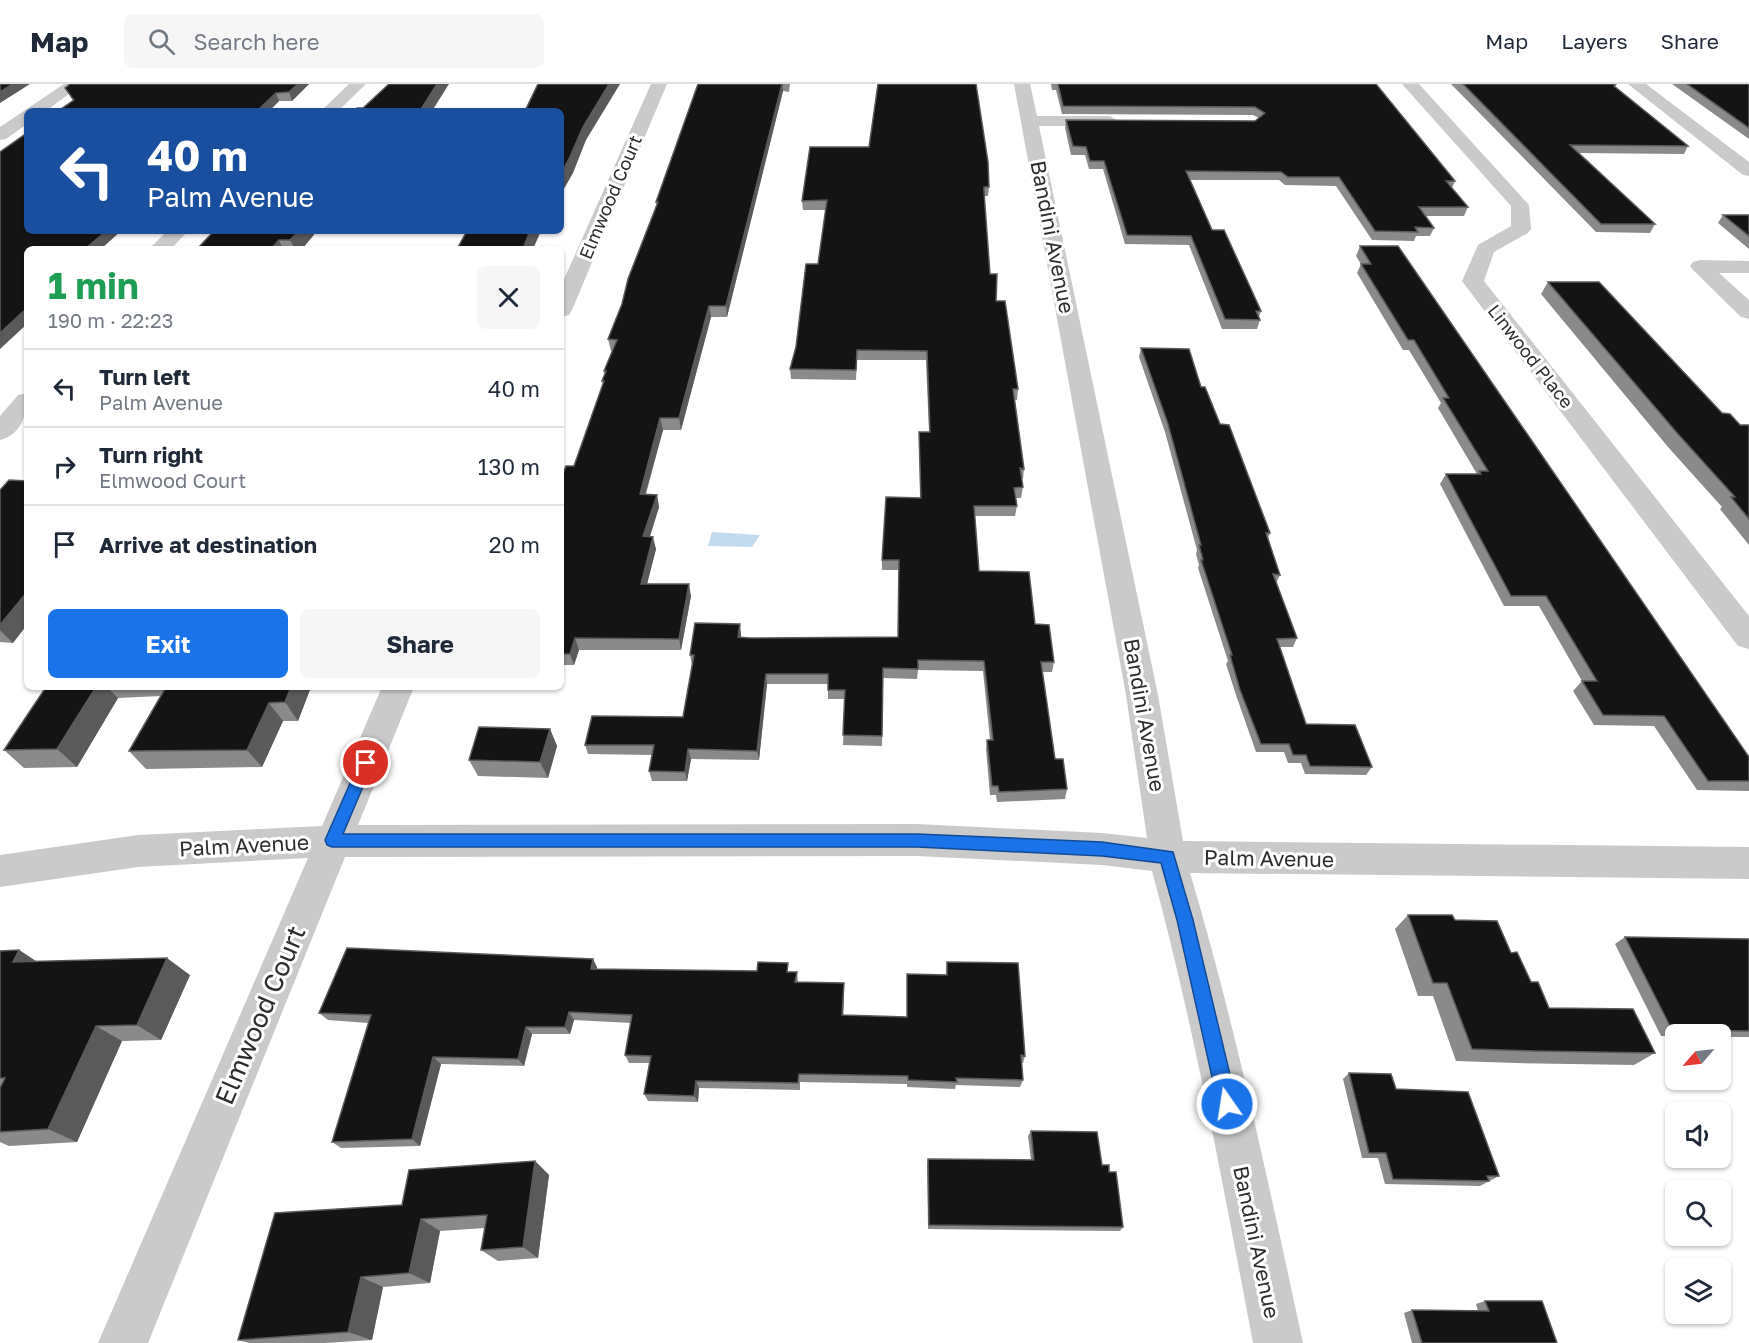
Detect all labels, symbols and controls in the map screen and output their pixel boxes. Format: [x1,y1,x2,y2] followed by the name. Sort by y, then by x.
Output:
[124,14,544,68] search box
[30,25,88,58] text: Map
[145,25,178,58] icon: search
[193,28,319,55] text: Search here
[1485,28,1528,54] text: Map
[1561,28,1628,54] text: Layers
[1661,28,1719,54] text: Share
[147,130,248,180] text: 40 m
[48,132,126,210] icon: left
[574,132,646,262] street label: Elmwood Court
[1025,158,1081,316] street label: Bandini Avenue
[147,181,314,213] text: Palm Avenue
[48,264,139,307] text: 1 min
[477,266,540,329] button: close
[1484,300,1578,412] street label: Linwood Place
[48,308,173,332] text: 190 m · 22:23
[99,363,190,390] text: Turn left
[48,372,81,405] icon: left
[488,375,540,402] text: 40 m
[99,390,223,414] text: Palm Avenue
[99,441,203,468] text: Turn right
[48,450,81,483] icon: right
[478,453,540,480] text: 130 m
[99,468,246,492] text: Elmwood Court
[48,528,81,561] icon: arrive
[99,531,317,558] text: Arrive at destination
[489,531,540,558] text: 20 m
[48,609,288,678] button: Exit
[300,609,540,678] button: Share
[1119,636,1171,794] street label: Bandini Avenue
[340,737,391,788] pin
[349,746,382,779] icon: arrive
[178,829,310,861] street label: Palm Avenue
[1204,844,1334,872] street label: Palm Avenue
[208,921,312,1109] street label: Elmwood Court
[1665,1024,1731,1090] north arrow
[1665,1024,1731,1324] map controls
[1195,1072,1259,1136] position arrow
[1665,1102,1731,1168] button: sound
[1228,1163,1286,1321] street label: Bandini Avenue
[1665,1180,1731,1246] button: search
[1665,1258,1731,1324] button: layers

